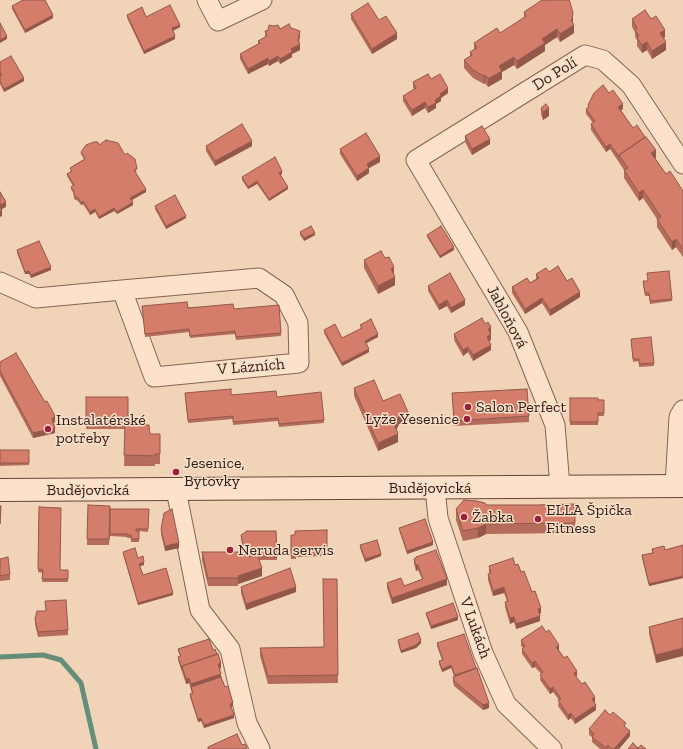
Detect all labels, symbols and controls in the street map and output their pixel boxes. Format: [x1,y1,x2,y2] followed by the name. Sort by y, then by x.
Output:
[529,53,581,95] street label: Do Polí
[482,282,532,352] street label: Jabloňová
[216,354,286,380] street label: V Lázních
[476,397,566,417] place label: Salon Perfect
[463,402,473,412] marker: Salon Perfect
[365,409,459,429] place label: Lyže Yesenice
[56,410,146,448] place label: Instalatérské potřeby
[462,414,472,424] marker: Lyže Yesenice
[43,424,53,434] marker: Instalatérské potřeby
[184,453,245,491] place label: Jesenice, Bytovky
[171,467,181,477] marker: Jesenice, Bytovky
[389,478,471,498] street label: Budějovická
[47,480,129,500] street label: Budějovická
[546,500,632,538] place label: ELLA Špička Fitness
[472,507,514,527] place label: Žabka
[459,512,469,522] marker: Žabka
[533,514,543,524] marker: ELLA Špička Fitness
[238,540,334,560] place label: Neruda servis
[225,545,235,555] marker: Neruda servis
[455,595,495,661] street label: V Lukách

